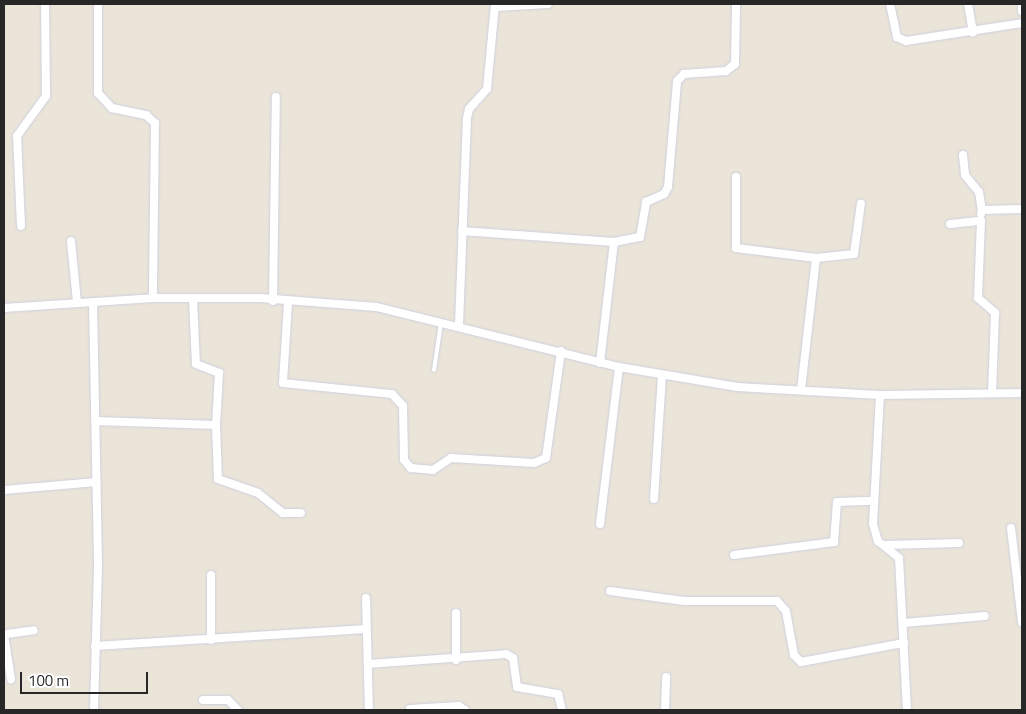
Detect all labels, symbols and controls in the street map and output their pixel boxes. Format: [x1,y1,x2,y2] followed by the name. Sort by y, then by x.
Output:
[22,662,150,694] scale bar
[28,669,69,692] text: 100 m

